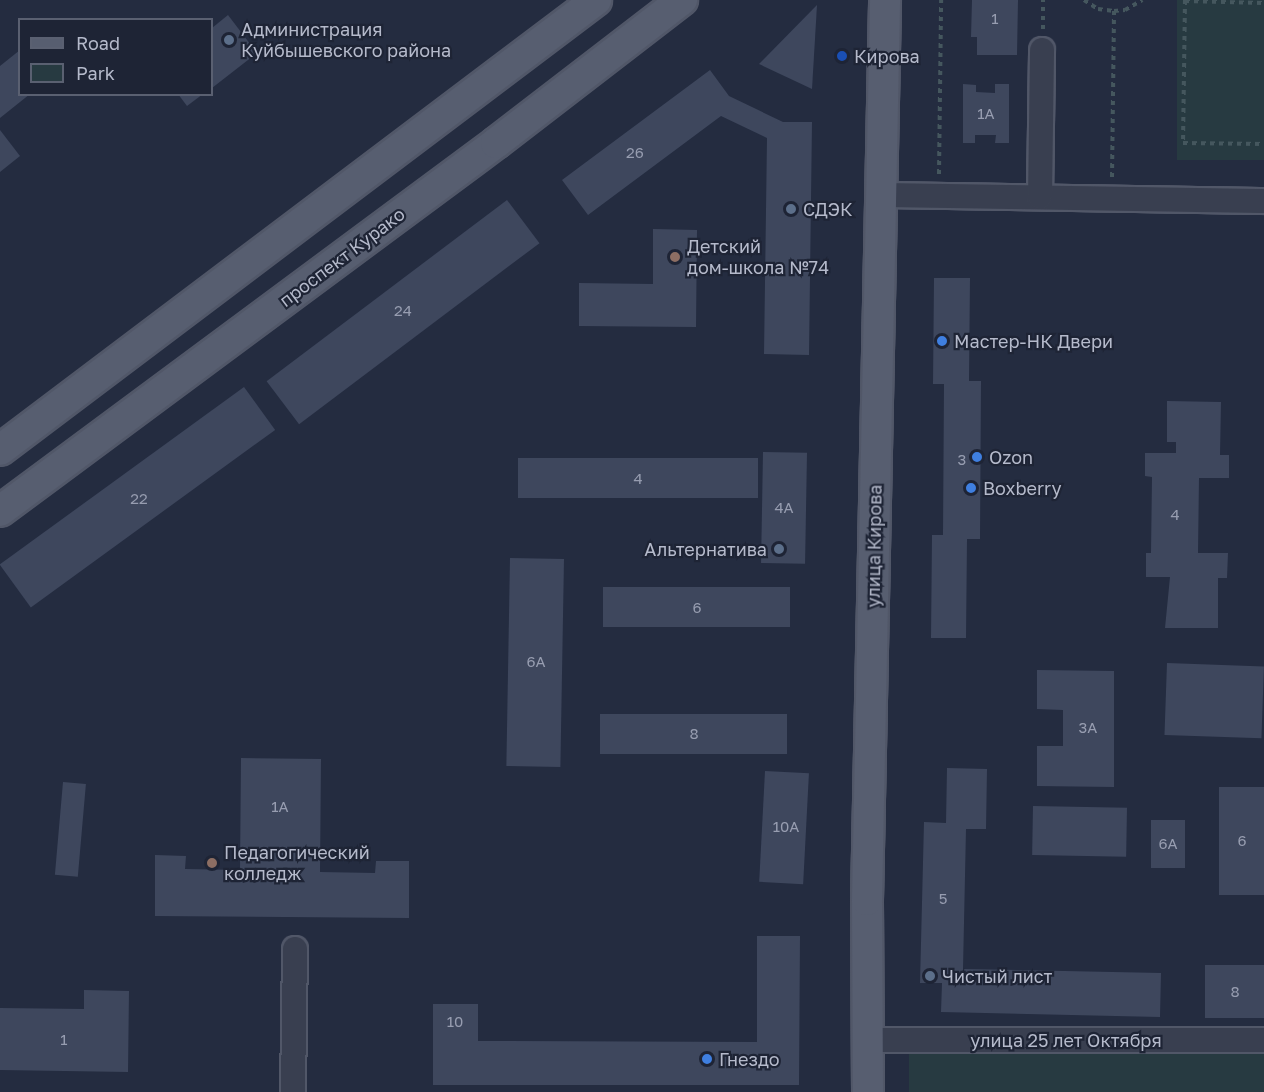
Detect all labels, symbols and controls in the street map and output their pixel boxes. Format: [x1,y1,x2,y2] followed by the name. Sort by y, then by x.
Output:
[991,10,999,28] house number: 1
[18,18,213,96] legend
[241,19,451,62] place label: Администрация Куйбышевского района
[76,32,120,54] text: Road
[222,33,236,47] marker: Администрация Куйбышевского района
[854,45,920,67] place label: Кирова
[835,49,849,63] marker: Кирова
[76,62,115,84] text: Park
[977,105,995,123] house number: 1А
[626,144,644,162] house number: 26
[803,198,852,220] place label: СДЭК
[784,202,798,216] marker: СДЭК
[275,203,409,311] street label: проспект Курако
[687,236,829,278] place label: Детский дом-школа №74
[668,250,682,264] marker: Детский дом-школа №74
[394,302,412,320] house number: 24
[954,330,1113,352] place label: Мастер-НК Двери
[935,334,949,348] marker: Мастер-НК Двери
[989,446,1033,468] place label: Ozon
[970,450,984,464] marker: Ozon
[958,451,966,469] house number: 3
[633,470,643,488] house number: 4
[983,477,1062,499] place label: Boxberry
[964,481,978,495] marker: Boxberry
[862,484,886,608] street label: улица Кирова
[130,490,148,508] house number: 22
[774,499,794,517] house number: 4А
[1170,506,1180,524] house number: 4
[644,538,767,560] place label: Альтернатива
[772,542,786,556] marker: Альтернатива
[692,599,702,617] house number: 6
[526,653,546,671] house number: 6А
[1079,719,1097,737] house number: 3А
[689,725,699,743] house number: 8
[271,798,289,816] house number: 1А
[773,818,799,836] house number: 10А
[1237,832,1247,850] house number: 6
[1158,835,1178,853] house number: 6А
[224,842,370,884] place label: Педагогический колледж
[205,856,219,870] marker: Педагогический колледж
[939,890,947,908] house number: 5
[942,965,1052,987] place label: Чистый лист
[923,969,937,983] marker: Чистый лист
[1230,983,1240,1001] house number: 8
[447,1013,463,1031] house number: 10
[970,1029,1162,1051] street label: улица 25 лет Октября
[60,1031,68,1049] house number: 1
[719,1048,780,1070] place label: Гнездо
[700,1052,714,1066] marker: Гнездо

